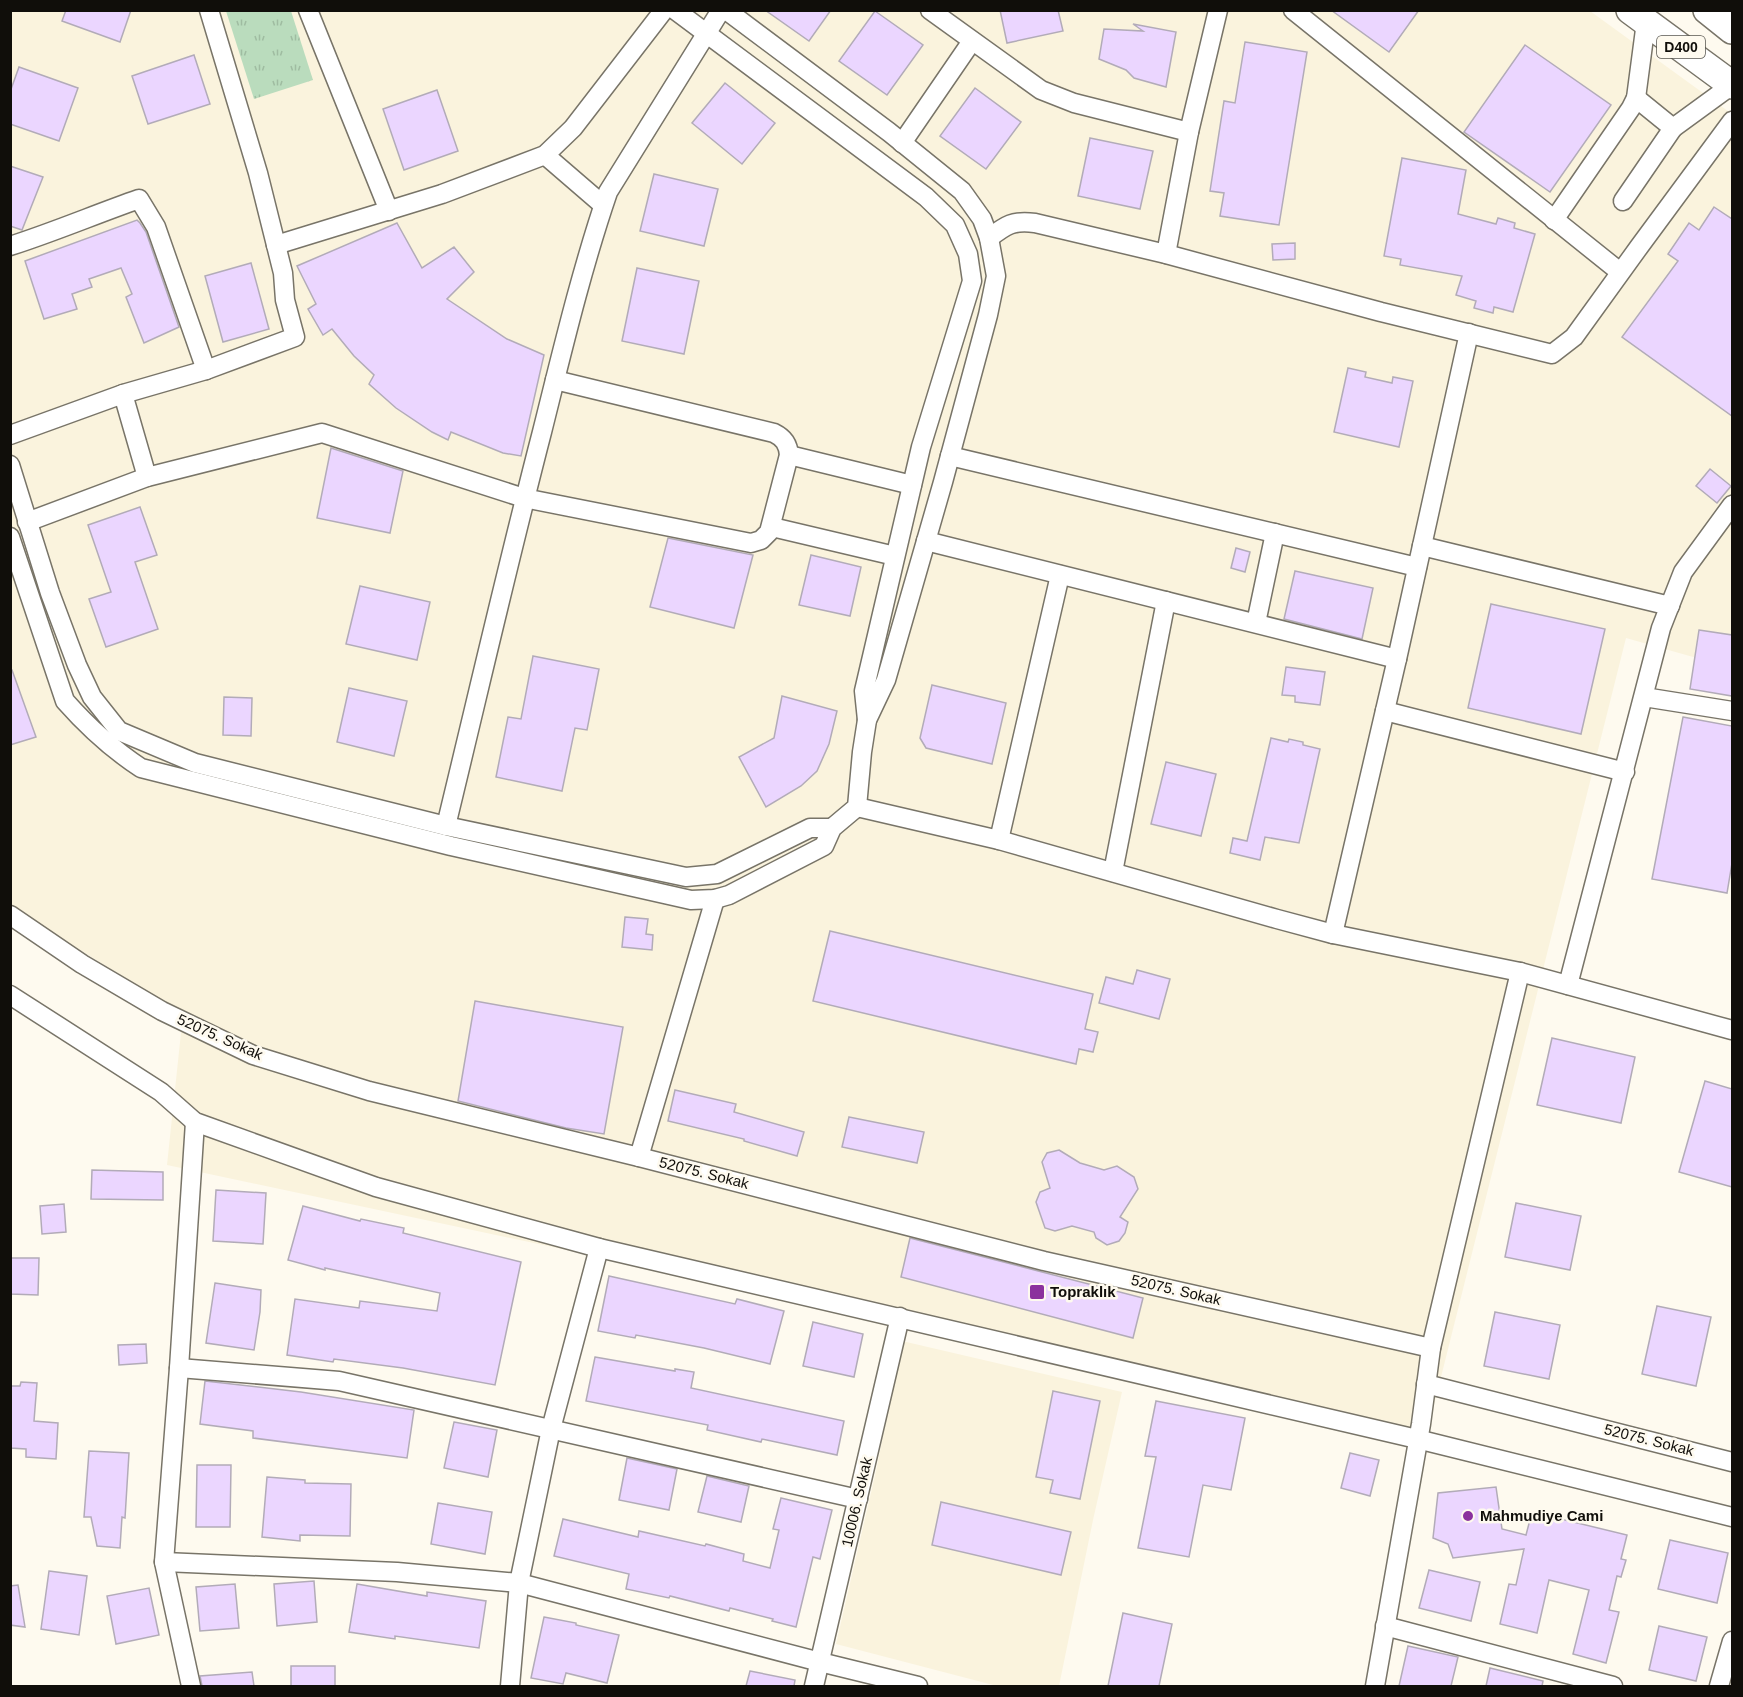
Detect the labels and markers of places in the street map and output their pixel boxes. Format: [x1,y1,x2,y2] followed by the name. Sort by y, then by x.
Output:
[1028,1283,1046,1301] marker: Topraklık
[1050,1283,1116,1300] place label: Topraklık
[1480,1507,1603,1524] place label: Mahmudiye Cami
[1461,1509,1475,1523] marker: Mahmudiye Cami

